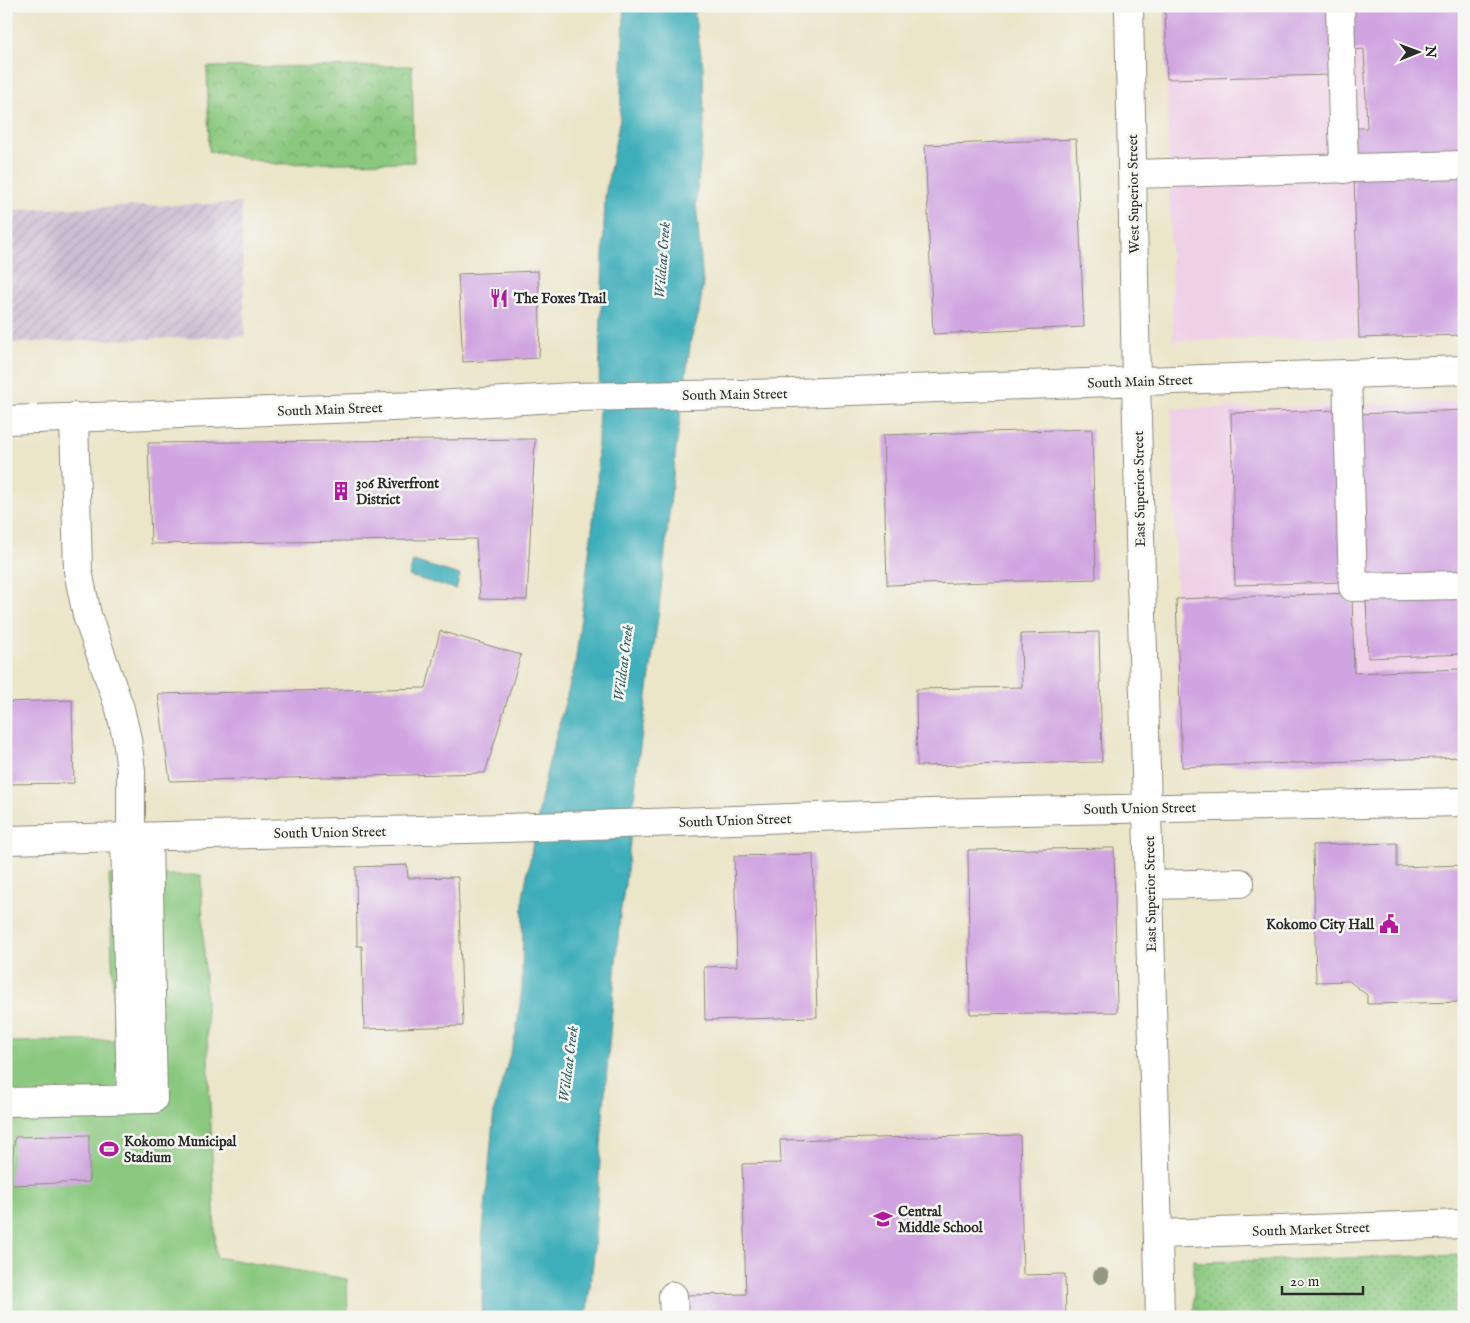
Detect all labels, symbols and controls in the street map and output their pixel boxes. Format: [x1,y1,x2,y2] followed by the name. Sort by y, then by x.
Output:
[1392,28,1442,78] north arrow
[1421,45,1439,58] text: N
[1124,134,1144,254] street label: West Superior Street
[650,221,675,299] water label: Wildcat Creek
[488,287,510,309] restaurant icon: The Foxes Trail
[513,290,607,308] place label: The Foxes Trail
[1087,371,1193,393] street label: South Main Street
[682,385,788,405] street label: South Main Street
[277,399,383,421] street label: South Main Street
[1130,431,1150,547] street label: East Superior Street
[356,475,439,509] place label: 306 Riverfront District
[330,480,352,502] building icon: 306 Riverfront District
[609,624,638,702] water label: Wildcat Creek
[1084,799,1197,819] street label: South Union Street
[678,810,792,832] street label: South Union Street
[274,823,387,843] street label: South Union Street
[1141,836,1161,952] street label: East Superior Street
[1378,913,1400,935] public building icon: Kokomo City Hall
[1266,916,1375,934] place label: Kokomo City Hall
[554,1025,583,1103] water label: Wildcat Creek
[124,1133,238,1167] place label: Kokomo Municipal Stadium
[98,1138,120,1160] sports icon: Kokomo Municipal Stadium
[898,1203,984,1237] place label: Central Middle School
[872,1208,894,1230] school or university icon: Central Middle School
[1252,1219,1371,1241] street label: South Market Street
[1282,1263,1364,1295] scale bar
[1290,1272,1320,1291] text: 20 m

